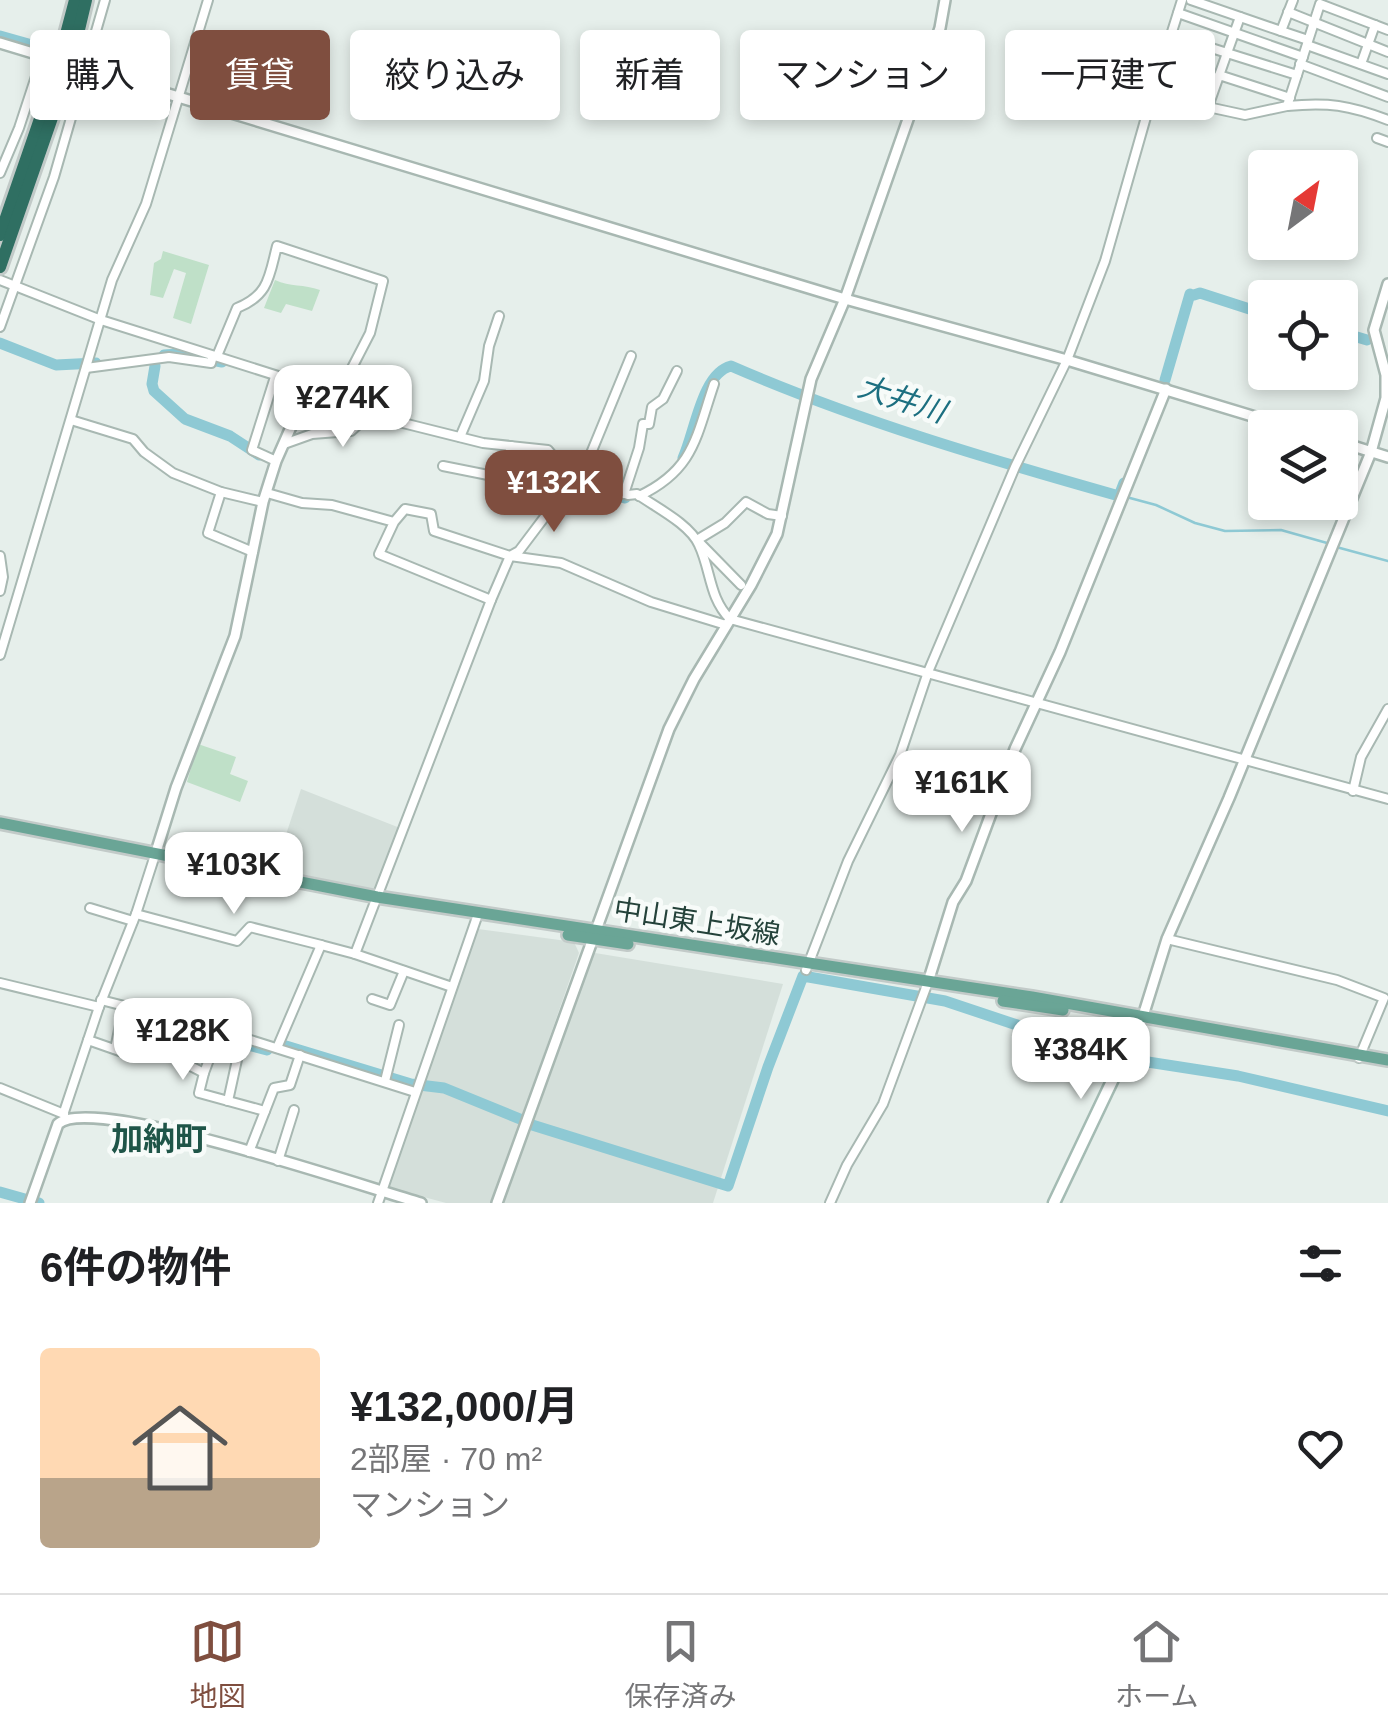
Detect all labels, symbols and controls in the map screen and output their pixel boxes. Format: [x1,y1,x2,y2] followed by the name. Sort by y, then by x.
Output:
[30,30,170,120] chip: 購入
[190,30,330,120] chip: 賃貸
[350,30,560,120] chip: 絞り込み
[580,30,720,120] chip: 新着
[740,30,985,120] chip: マンション
[1005,30,1215,120] chip: 一戸建て
[1248,150,1358,260] north arrow
[1248,150,1358,520] map controls
[1248,280,1358,390] button: locate
[273,365,413,450] pin: ¥274K
[854,369,953,430] water label: 大井川
[296,379,390,415] text: ¥274K
[1248,410,1358,520] button: layers
[484,450,624,535] pin: ¥132K
[507,464,601,500] text: ¥132K
[892,750,1032,835] pin: ¥161K
[915,764,1009,800] text: ¥161K
[164,832,304,917] pin: ¥103K
[187,846,281,882] text: ¥103K
[612,894,782,950] street label: 中山東上坂線
[113,998,253,1083] pin: ¥128K
[136,1012,230,1048] text: ¥128K
[1011,1017,1151,1102] pin: ¥384K
[1034,1031,1128,1067] text: ¥384K
[111,1121,207,1157] district label: 加納町
[1293,1236,1348,1291] icon: filters
[40,1244,231,1291] text: 6件の物件
[350,1383,579,1430] text: ¥132,000/月
[120,1388,240,1508] icon: home
[1293,1421,1348,1476] icon: heart
[350,1441,542,1477] text: 2部屋 · 70 m²
[350,1487,510,1523] text: マンション
[189,1614,245,1714] tab: 地図
[624,1614,736,1714] tab: 保存済み
[1115,1614,1199,1714] tab: ホーム

